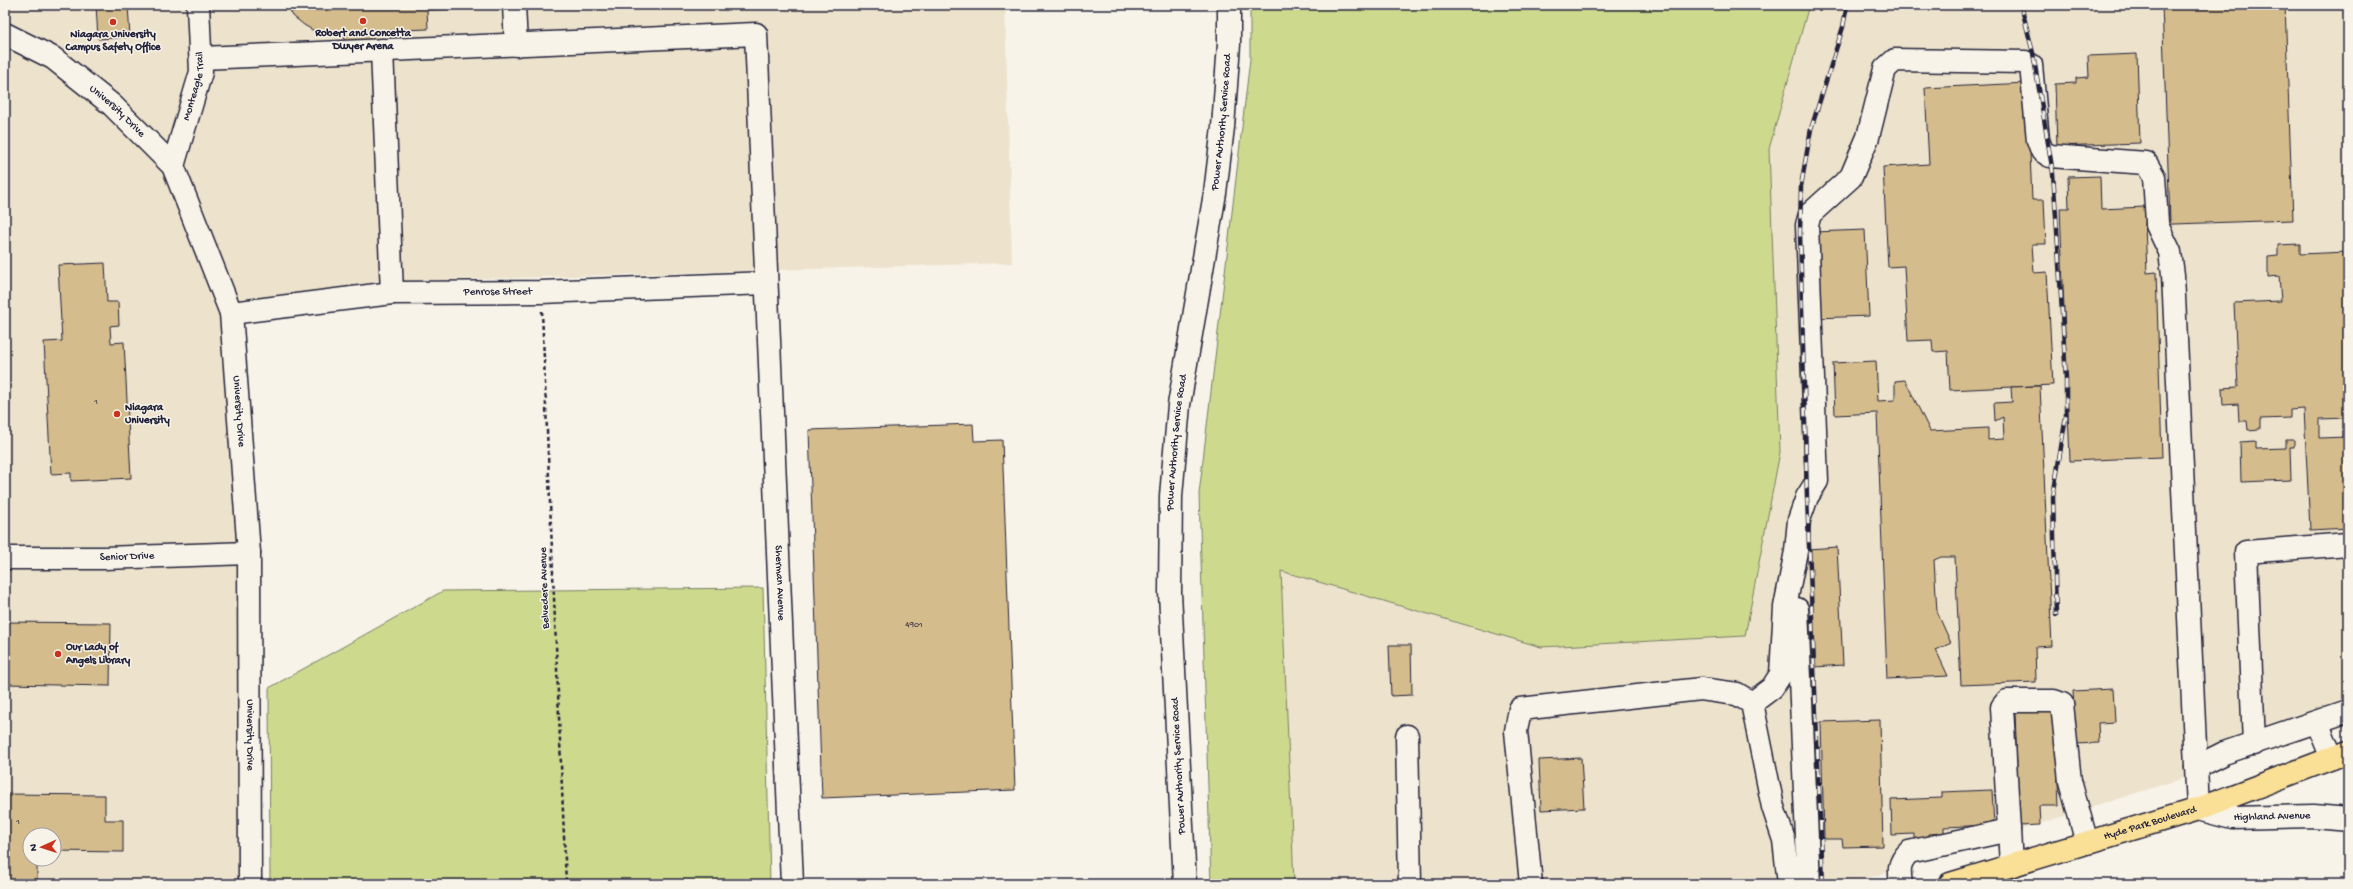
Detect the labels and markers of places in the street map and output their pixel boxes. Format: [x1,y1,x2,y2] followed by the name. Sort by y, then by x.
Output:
[358,16,368,26] marker: Robert and Concetta Dwyer Arena
[108,17,118,27] marker: Niagara University Campus Safety Office
[314,27,412,53] place label: Robert and Concetta Dwyer Arena
[64,28,162,54] place label: Niagara University Campus Safety Office
[125,402,170,427] place label: Niagara University
[112,409,122,419] marker: Niagara University
[65,641,131,668] place label: Our Lady of Angels Library
[53,649,63,659] marker: Our Lady of Angels Library

